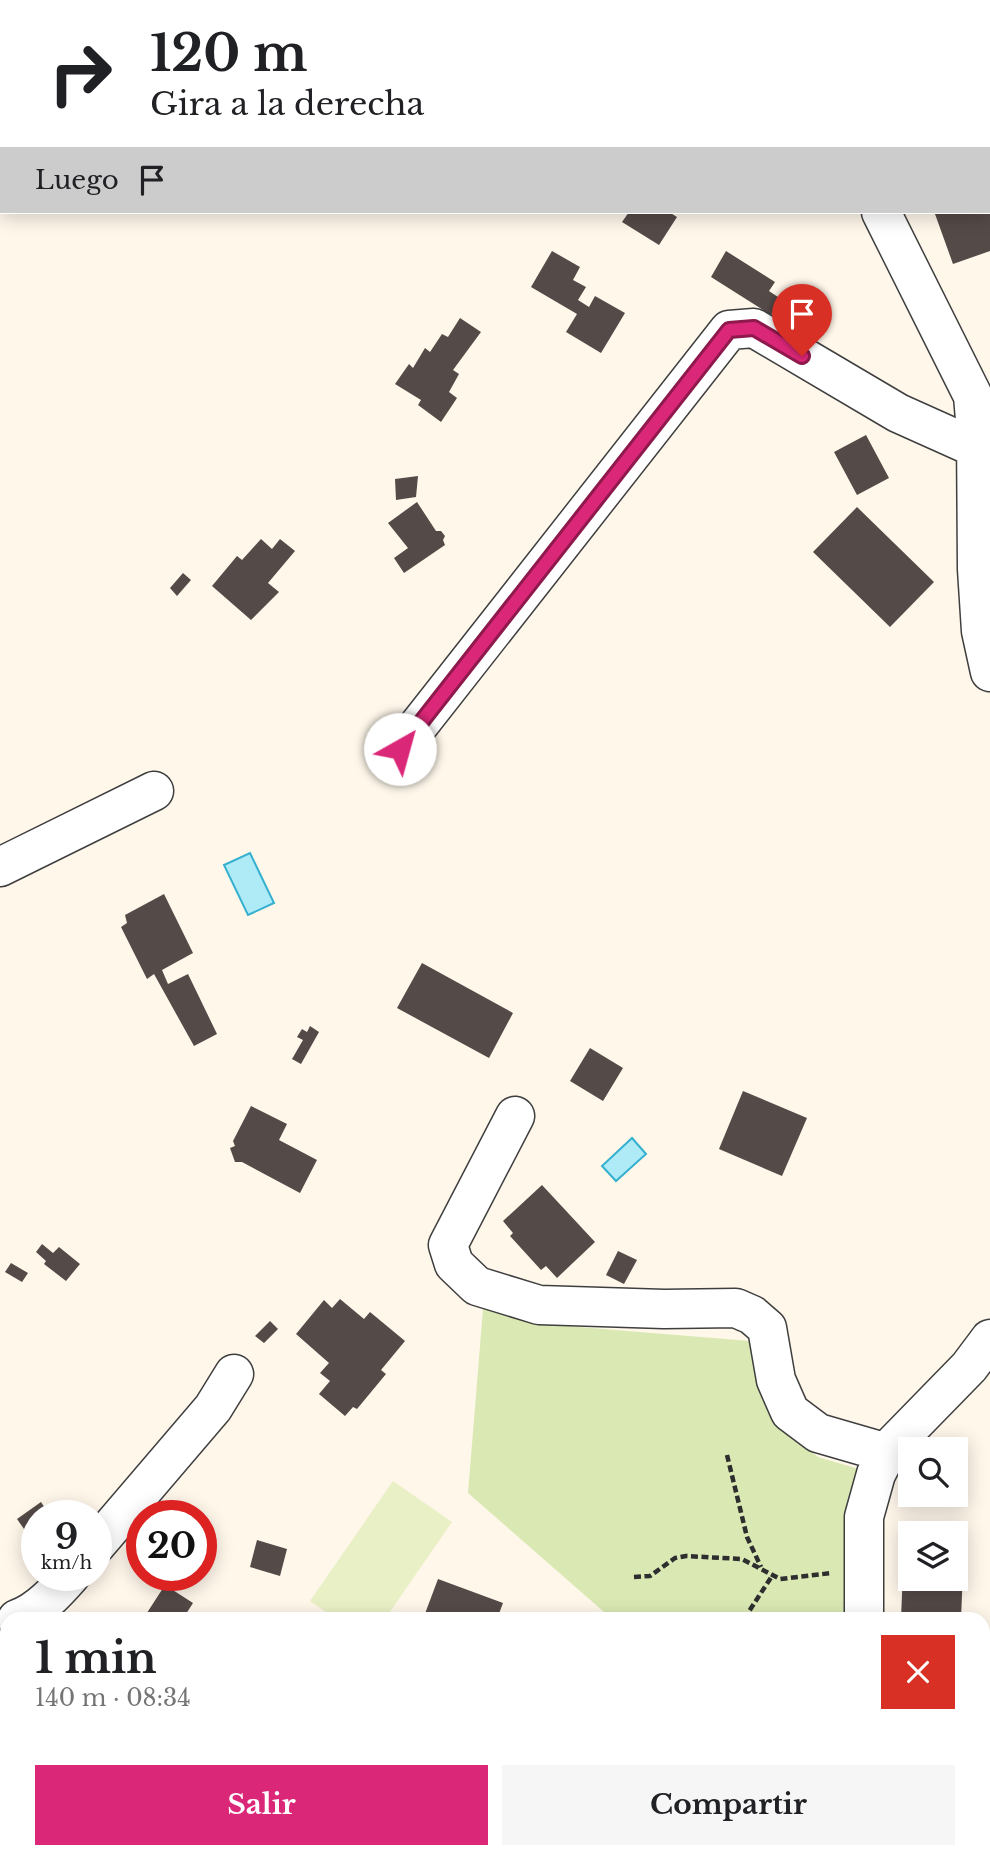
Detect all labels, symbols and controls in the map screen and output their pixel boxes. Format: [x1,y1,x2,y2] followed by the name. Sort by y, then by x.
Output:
[150,23,308,84] text: 120 m
[35,28,126,119] icon: right
[150,84,424,124] text: Gira a la derecha
[133,161,171,199] icon: arrive
[35,164,119,196] text: Luego
[772,284,832,356] pin
[783,295,821,333] icon: arrive
[363,712,437,786] position arrow
[898,1437,968,1591] map controls
[898,1437,968,1507] button: search
[126,1500,217,1591] speed limit sign: 20
[55,1515,78,1558] text: 9
[898,1521,968,1591] button: layers
[41,1552,92,1574] text: km/h
[35,1632,157,1684] text: 1 min
[881,1635,955,1709] button: close
[35,1684,191,1712] text: 140 m · 08:34
[35,1765,488,1845] button: Salir
[502,1765,955,1845] button: Compartir

